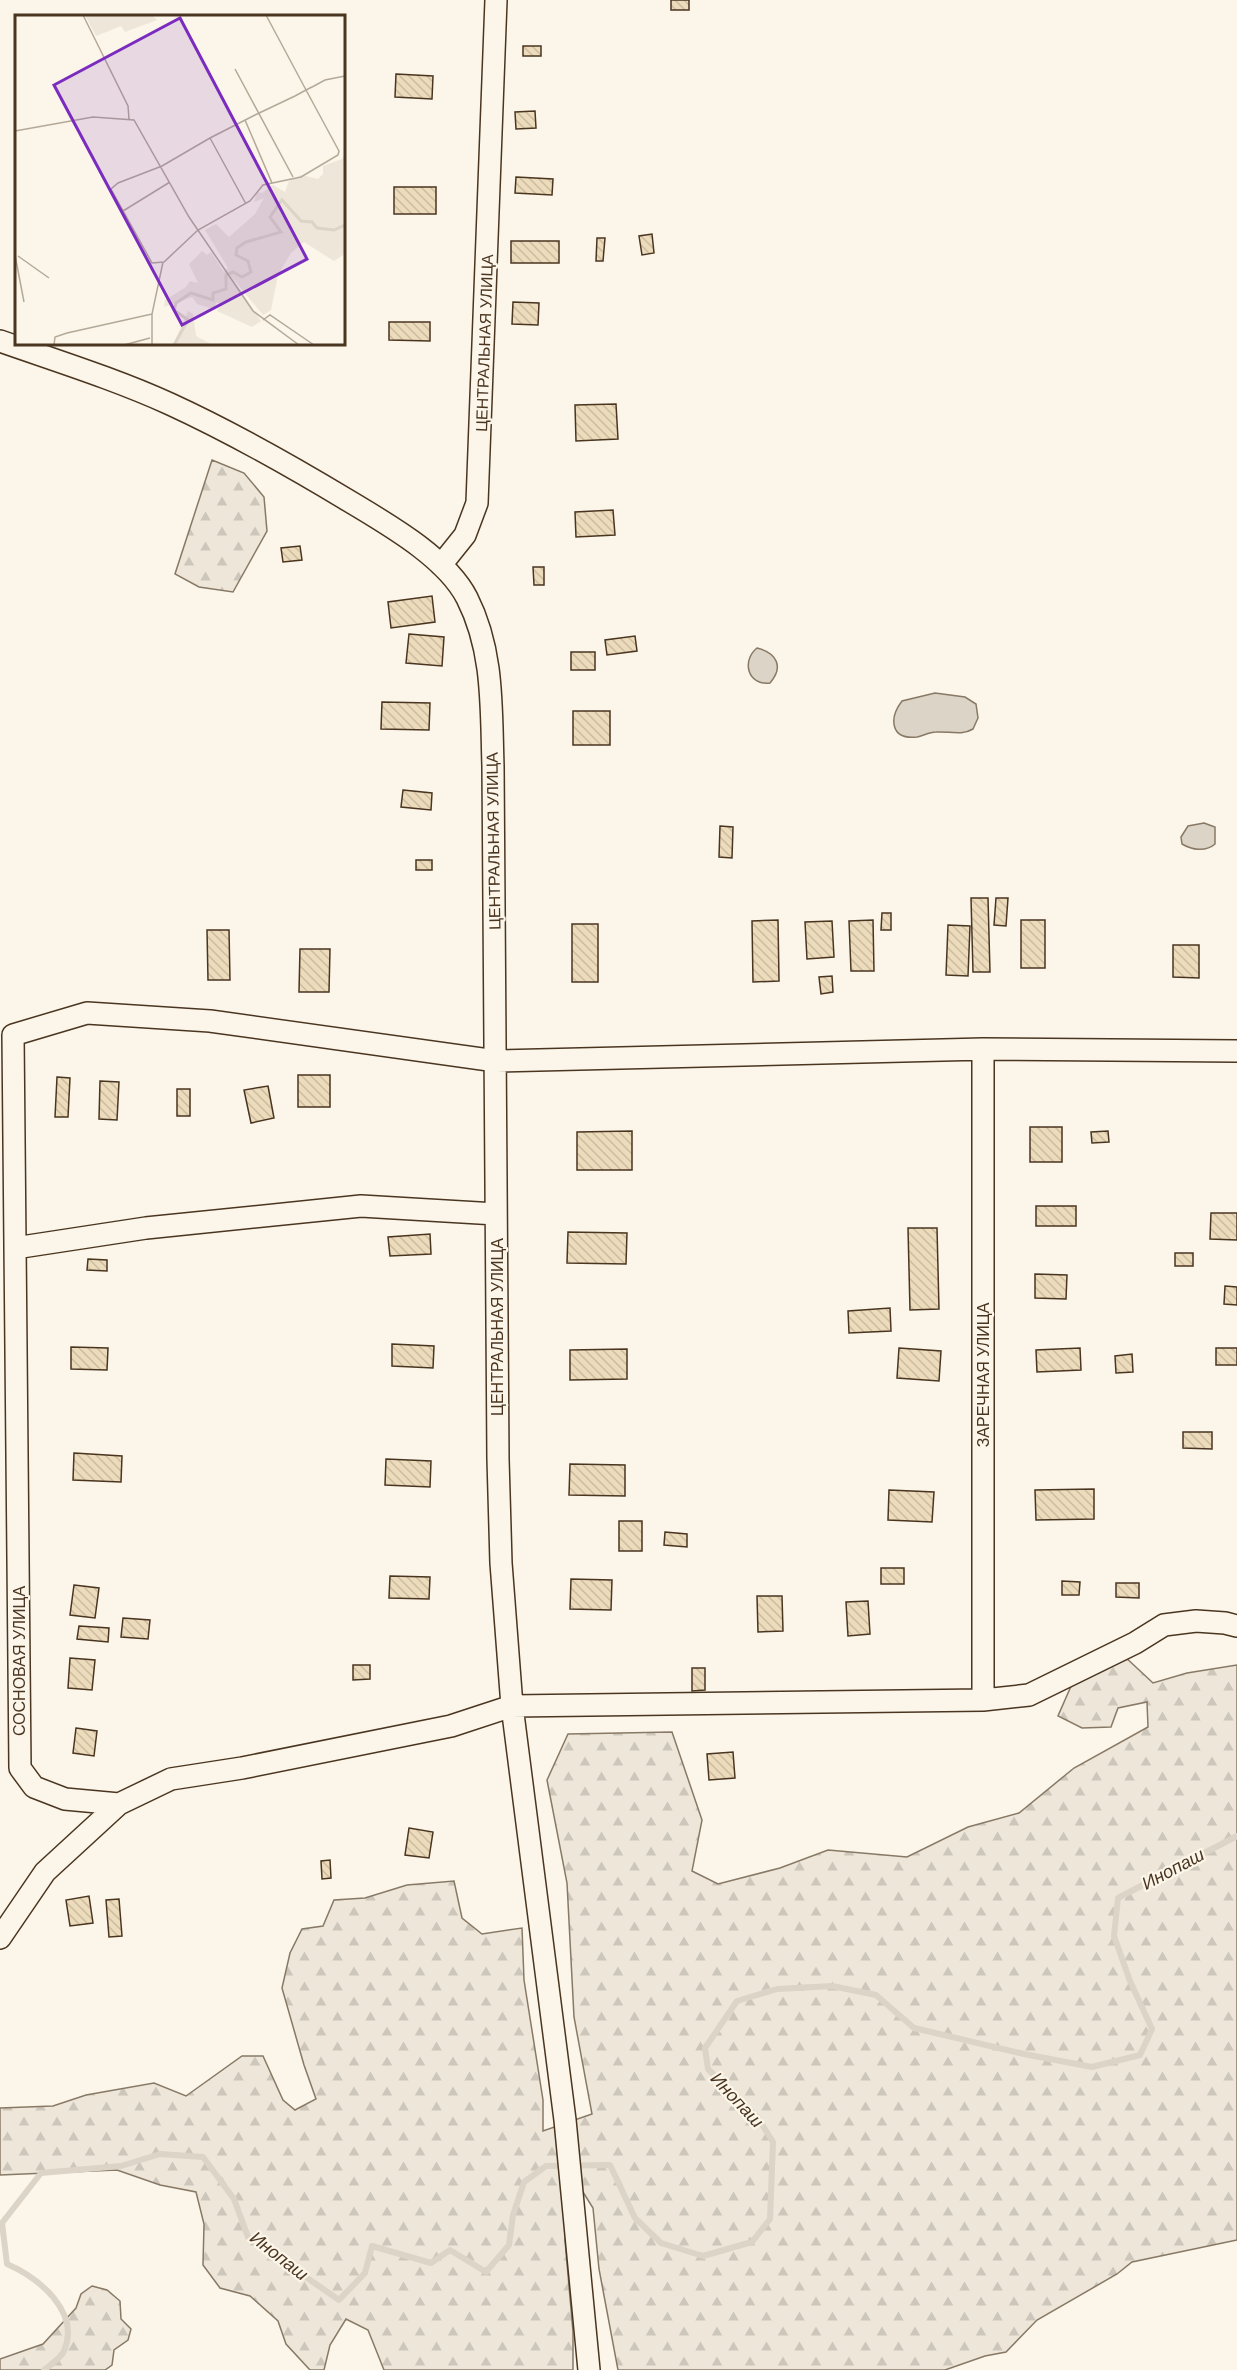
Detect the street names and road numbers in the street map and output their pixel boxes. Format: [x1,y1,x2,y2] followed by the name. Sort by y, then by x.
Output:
[473,254,496,432] street label: ЦЕНТРАЛЬНАЯ УЛИЦА
[483,752,504,930] street label: ЦЕНТРАЛЬНАЯ УЛИЦА
[489,1238,506,1416] street label: ЦЕНТРАЛЬНАЯ УЛИЦА
[975,1302,992,1447] street label: ЗАРЕЧНАЯ УЛИЦА
[11,1586,28,1736] street label: СОСНОВАЯ УЛИЦА

